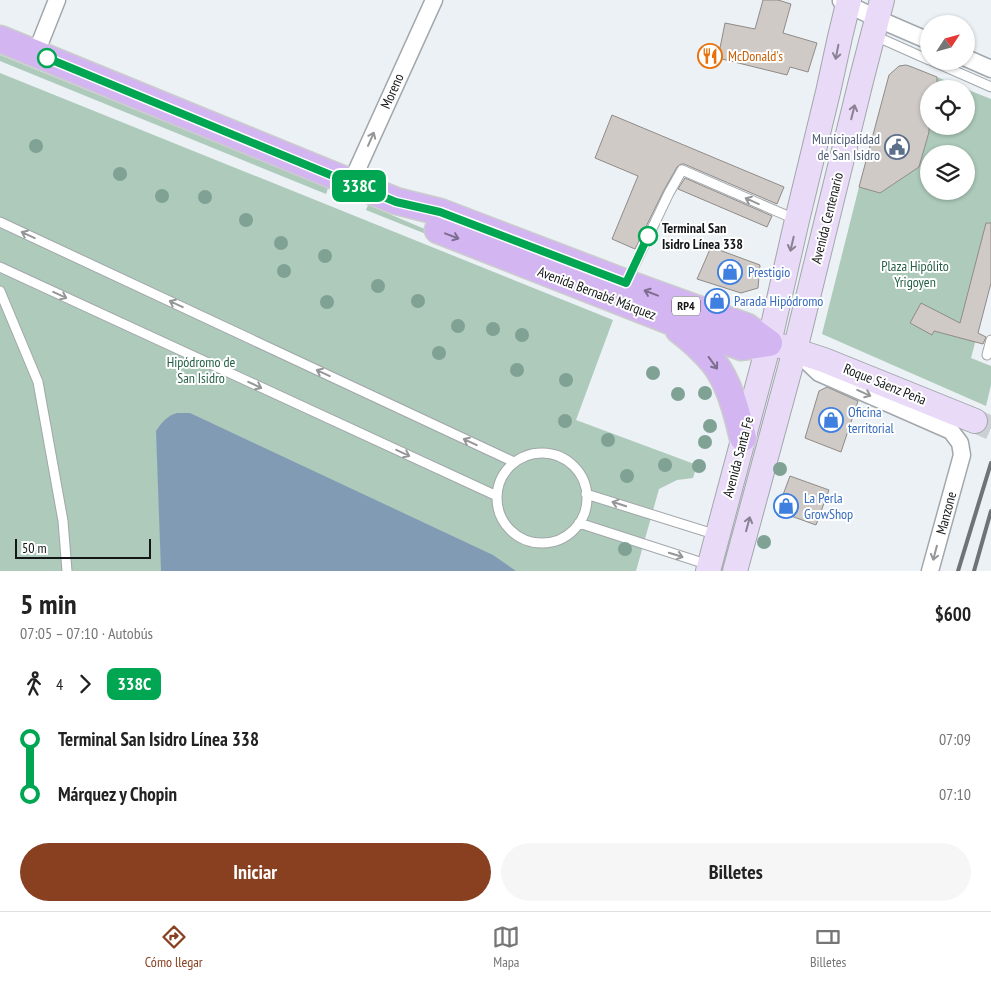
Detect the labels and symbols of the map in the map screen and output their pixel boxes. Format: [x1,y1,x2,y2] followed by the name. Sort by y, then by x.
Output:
[920,15,975,70] north arrow
[697,43,723,69] restaurant icon: McDonald's
[831,44,841,60] one-way arrow
[728,47,783,65] place label: McDonald's
[37,48,57,68] unlabelled marker
[376,71,408,111] street label: Moreno
[849,104,858,120] one-way arrow
[812,130,880,164] place label: Municipalidad de San Isidro
[367,132,376,147] one-way arrow
[884,134,910,160] public building icon: Municipalidad de San Isidro
[324,170,394,202] line badge: 338C
[807,171,847,265] street label: Avenida Centenario
[745,195,760,205] one-way arrow
[662,219,743,253] place label: Terminal San Isidro Línea 338
[638,226,658,246] marker: Terminal San Isidro Línea 338
[21,230,36,239] one-way arrow
[444,232,459,241] one-way arrow
[787,236,796,252] one-way arrow
[881,257,949,291] park label: Plaza Hipólito Yrigoyen
[717,259,743,285] shop icon: Prestigio
[535,262,659,324] street label: Avenida Bernabé Márquez
[748,263,790,281] place label: Prestigio
[644,288,660,297] one-way arrow
[704,288,730,314] shop icon: Parada Hipódromo
[52,290,67,300] one-way arrow
[734,292,823,310] place label: Parada Hipódromo
[672,296,700,316] road number: RP4
[168,299,183,309] one-way arrow
[167,353,236,387] park label: Hipódromo de San Isidro
[708,356,718,370] one-way arrow
[841,359,929,409] street label: Roque Sáenz Peña
[316,367,331,377] one-way arrow
[247,380,262,390] one-way arrow
[856,389,871,399] one-way arrow
[848,403,894,437] place label: Oficina territorial
[818,407,844,433] shop icon: Oficina territorial
[719,414,757,499] street label: Avenida Santa Fe
[463,436,478,446] one-way arrow
[395,448,410,458] one-way arrow
[804,489,853,523] place label: La Perla GrowShop
[932,489,960,536] street label: Manzone
[773,493,799,519] shop icon: La Perla GrowShop
[612,499,627,508] one-way arrow
[743,516,753,532] one-way arrow
[15,536,151,559] scale bar
[929,545,939,561] one-way arrow
[668,550,684,560] one-way arrow

